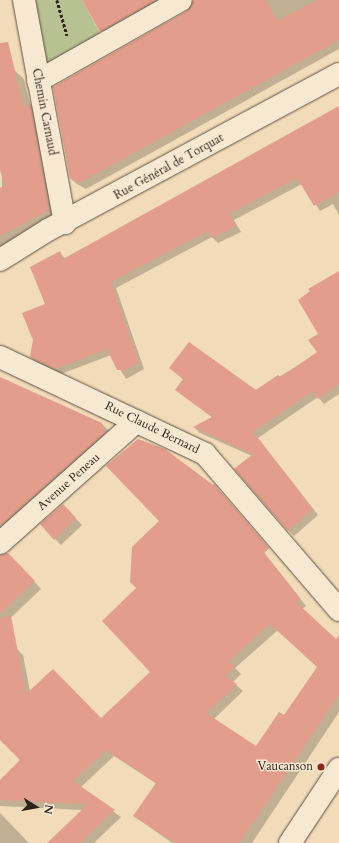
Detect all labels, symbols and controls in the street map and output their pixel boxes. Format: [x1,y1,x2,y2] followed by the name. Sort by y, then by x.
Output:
[28,67,60,157] street label: Chemin Carnaud
[112,131,226,203] street label: Rue Général de Torquat
[102,399,202,457] street label: Rue Claude Bernard
[35,450,103,514] street label: Avenue Peneau
[258,760,313,774] place label: Vaucanson
[316,762,326,772] marker: Vaucanson
[16,787,56,827] north arrow
[40,803,57,815] text: N

